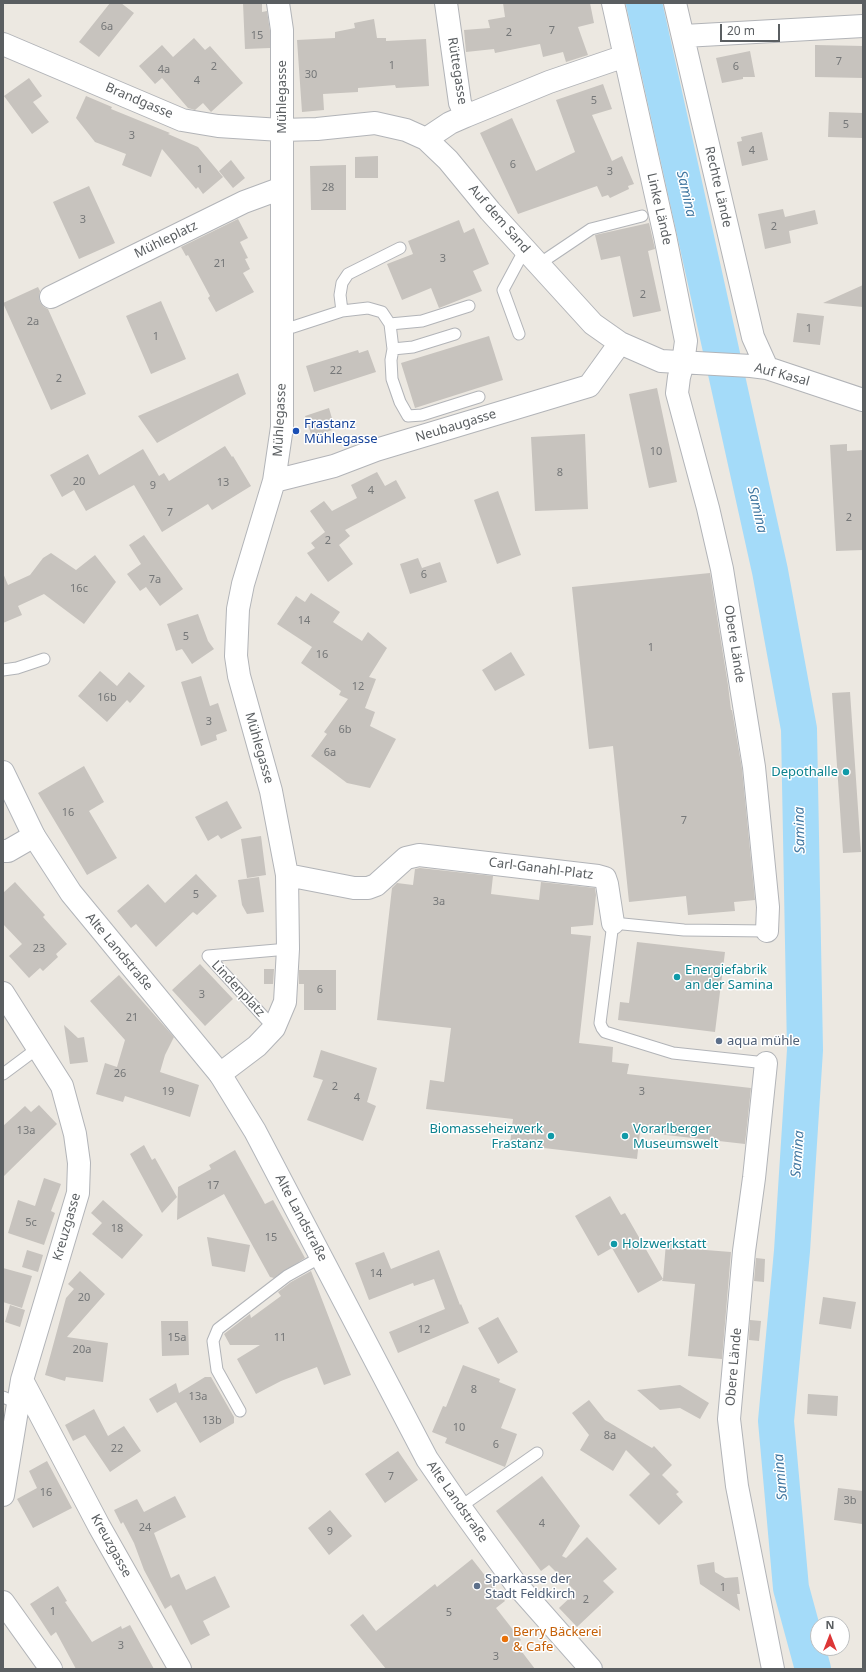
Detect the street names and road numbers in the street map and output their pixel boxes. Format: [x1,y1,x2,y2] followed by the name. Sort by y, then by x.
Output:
[444,36,470,106] street label: Rüttegasse
[274,60,290,134] street label: Mühlegasse
[103,80,175,122] street label: Brandgasse
[701,145,735,229] street label: Rechte Lände
[643,172,675,246] street label: Linke Lände
[465,182,533,256] street label: Auf dem Sand
[132,218,200,262] street label: Mühleplatz
[753,360,811,390] street label: Auf Kasal
[270,383,290,457] street label: Mühlegasse
[414,406,498,446] street label: Neubaugasse
[720,604,748,684] street label: Obere Lände
[241,710,277,786] street label: Mühlegasse
[488,855,594,883] street label: Carl-Ganahl-Platz
[82,910,156,994] street label: Alte Landstraße
[208,958,268,1020] street label: Lindenplatz
[272,1172,330,1264] street label: Alte Landstraße
[50,1191,84,1263] street label: Kreuzgasse
[723,1327,745,1407] street label: Obere Lände
[423,1458,491,1546] street label: Alte Landstraße
[87,1512,135,1580] street label: Kreuzgasse

